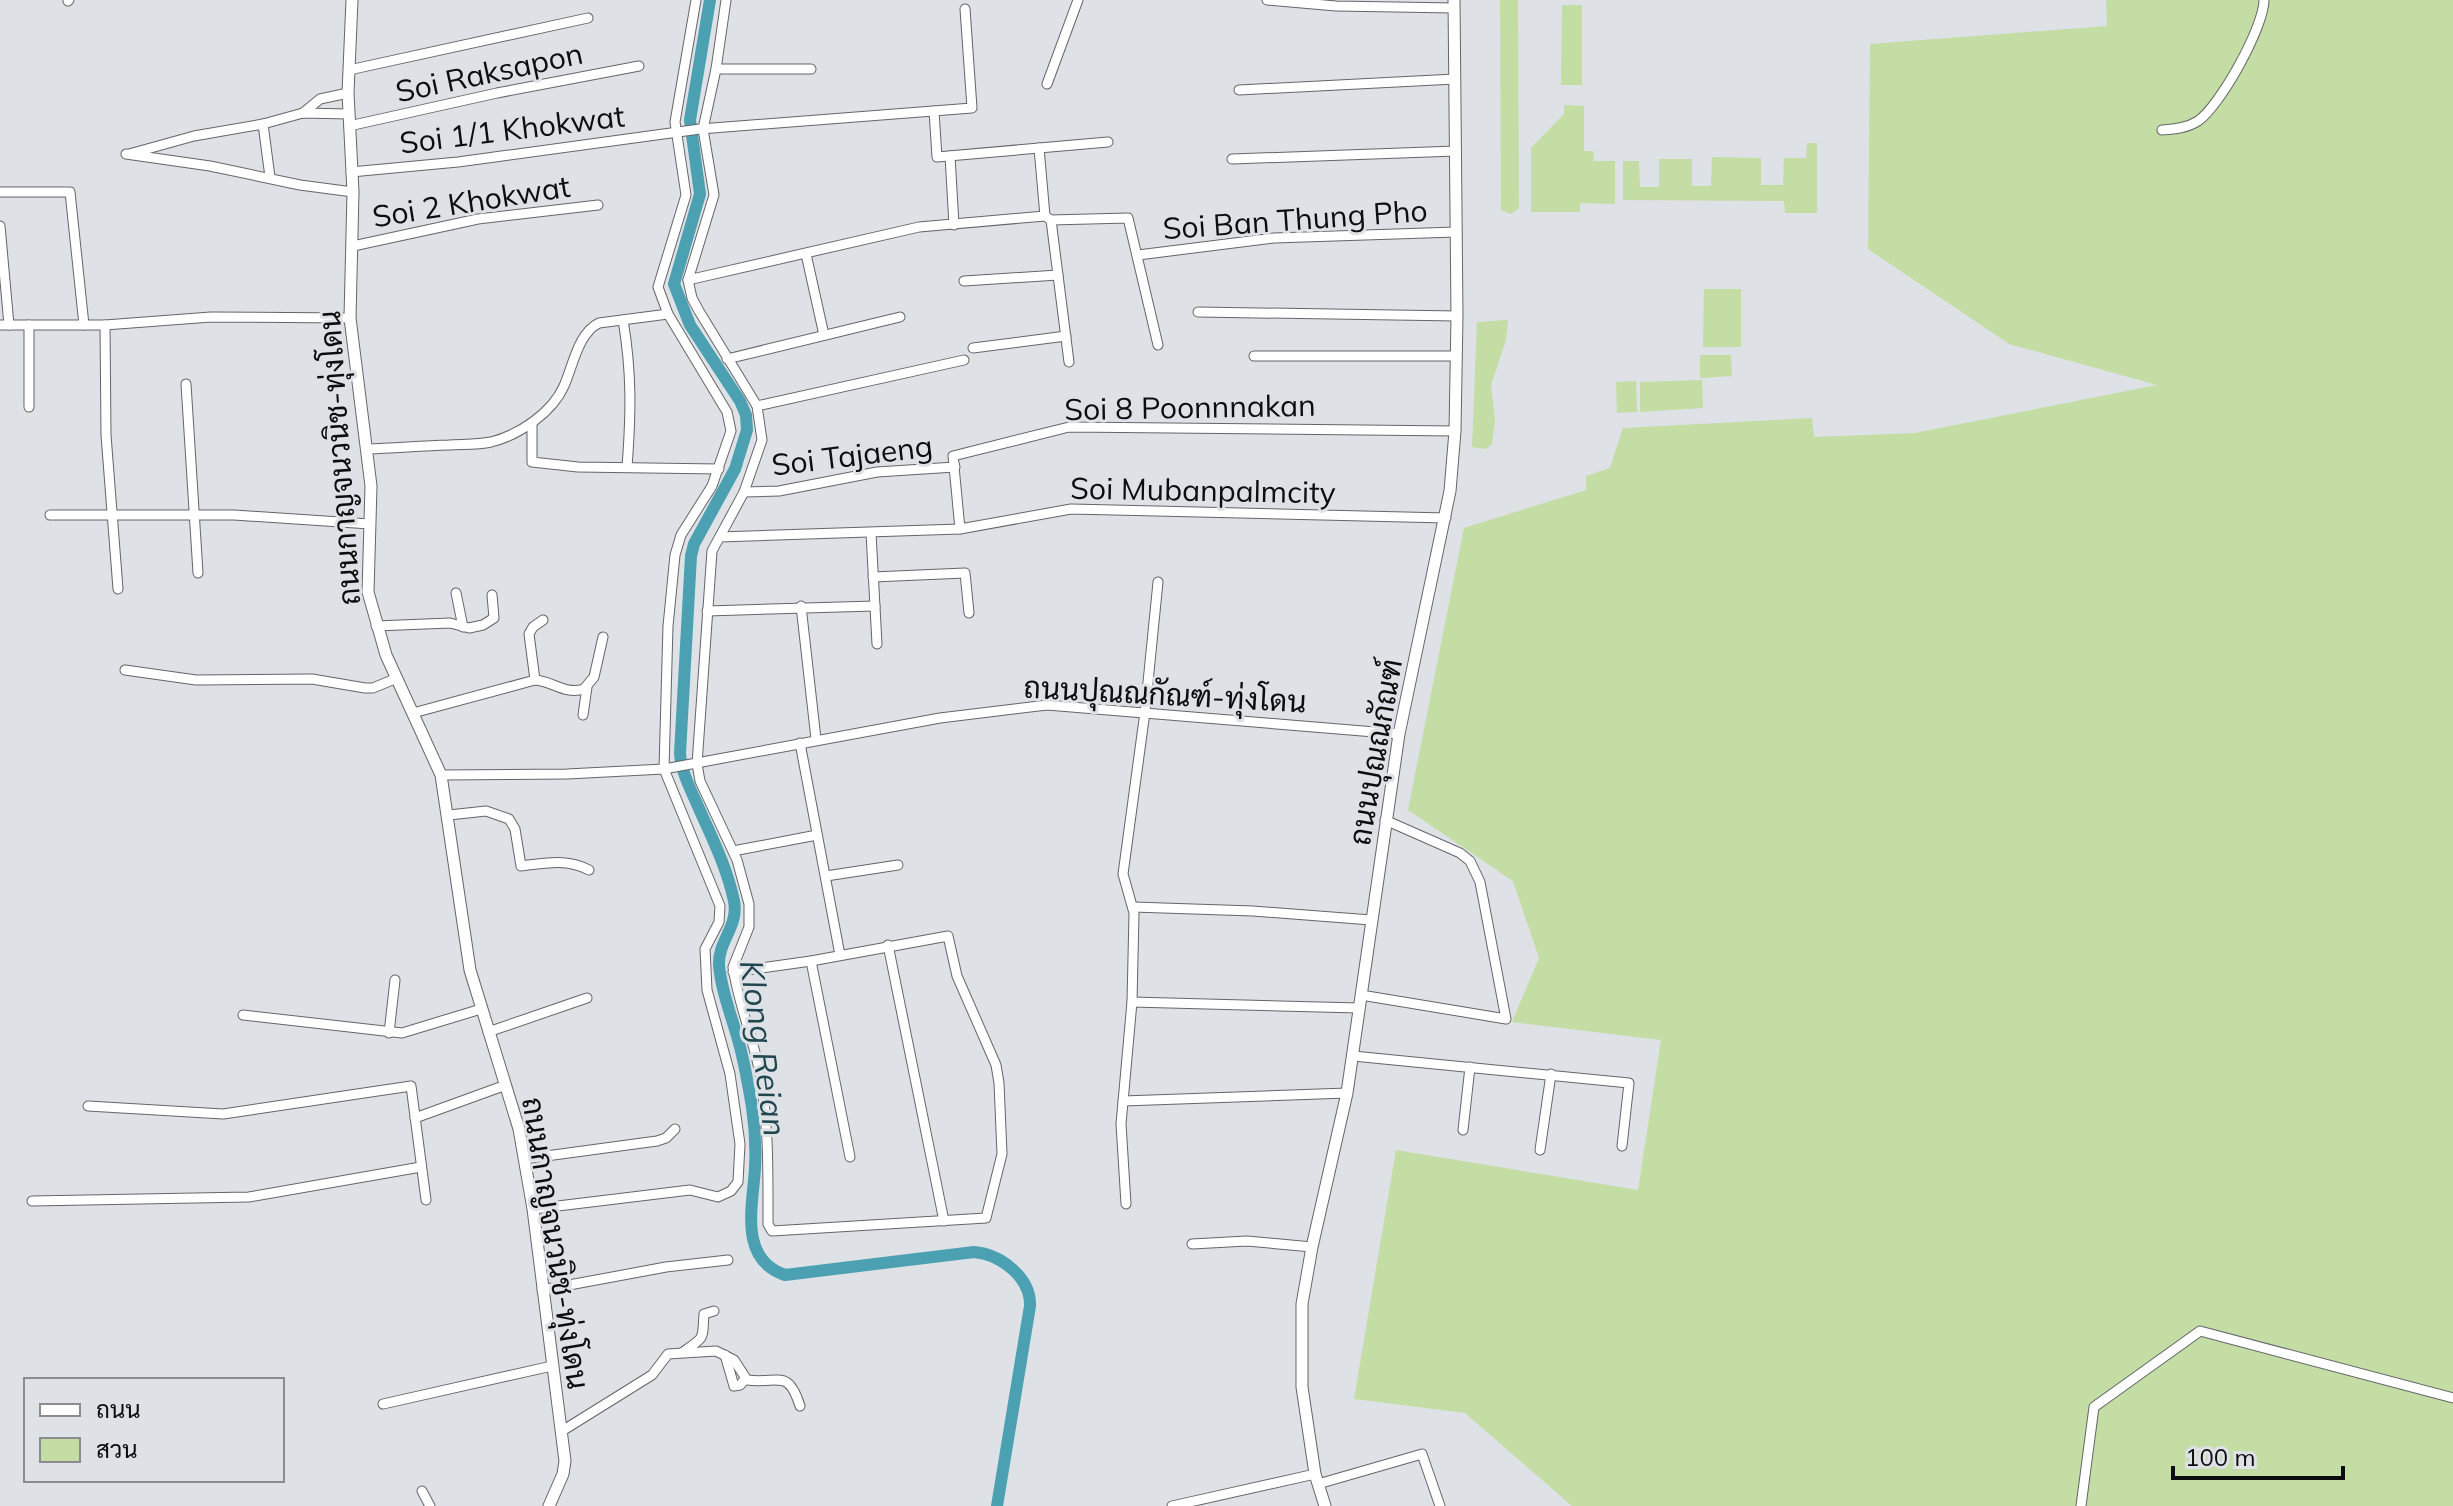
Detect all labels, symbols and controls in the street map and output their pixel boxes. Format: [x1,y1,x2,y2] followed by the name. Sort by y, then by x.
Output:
[392,34,586,110] street label: Soi Raksapon
[397,96,627,162] street label: Soi 1/1 Khokwat
[369,167,573,235] street label: Soi 2 Khokwat
[1161,191,1429,247] street label: Soi Ban Thung Pho
[310,309,371,607] street label: ถนนกาญจนวนิช-ทุ่งโดน
[1064,386,1316,428] street label: Soi 8 Poonnnakan
[769,426,935,484] street label: Soi Tajaeng
[1070,469,1336,511] street label: Soi Mubanpalmcity
[1340,656,1413,849] street label: ถนนปุณณกัณฑ์
[1023,668,1307,723] street label: ถนนปุณณกัณฑ์-ทุ่งโดน
[732,957,796,1139] water label: Klong Reian
[511,1094,598,1392] street label: ถนนกาญจนวนิช-ทุ่งโดน
[24,1378,284,1482] legend
[96,1394,141,1424] text: ถนน
[2173,1430,2343,1480] scale bar
[96,1434,138,1464] text: สวน
[2185,1442,2256,1472] text: 100 m

